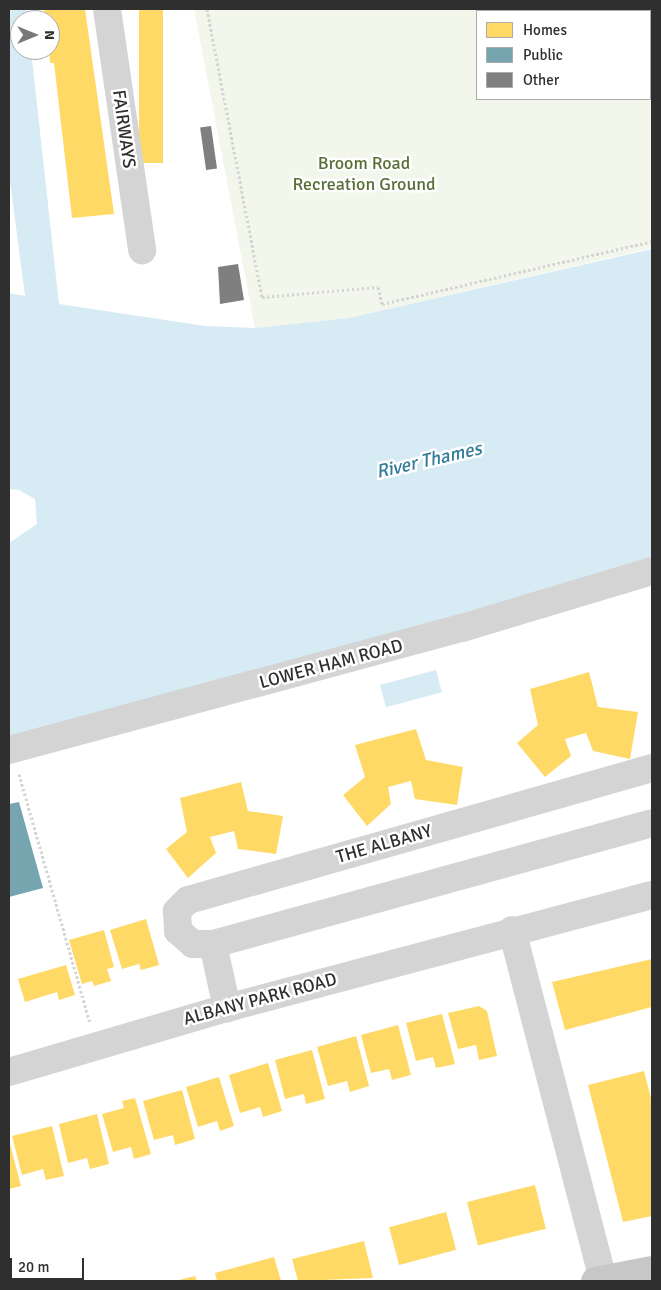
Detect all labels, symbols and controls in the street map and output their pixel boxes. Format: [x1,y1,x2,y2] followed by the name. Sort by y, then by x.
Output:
[10,10,60,60] north arrow
[476,10,651,100] legend
[523,21,567,39] text: Homes
[41,30,58,40] text: N
[523,46,563,64] text: Public
[523,71,559,89] text: Other
[108,88,140,170] street label: FAIRWAYS
[292,153,436,195] park label: Broom Road Recreation Ground
[374,438,484,484] water label: River Thames
[257,634,405,694] street label: LOWER HAM ROAD
[334,820,434,868] street label: THE ALBANY
[181,968,339,1030] street label: ALBANY PARK ROAD
[12,1248,86,1280] scale bar
[18,1258,49,1276] text: 20 m

